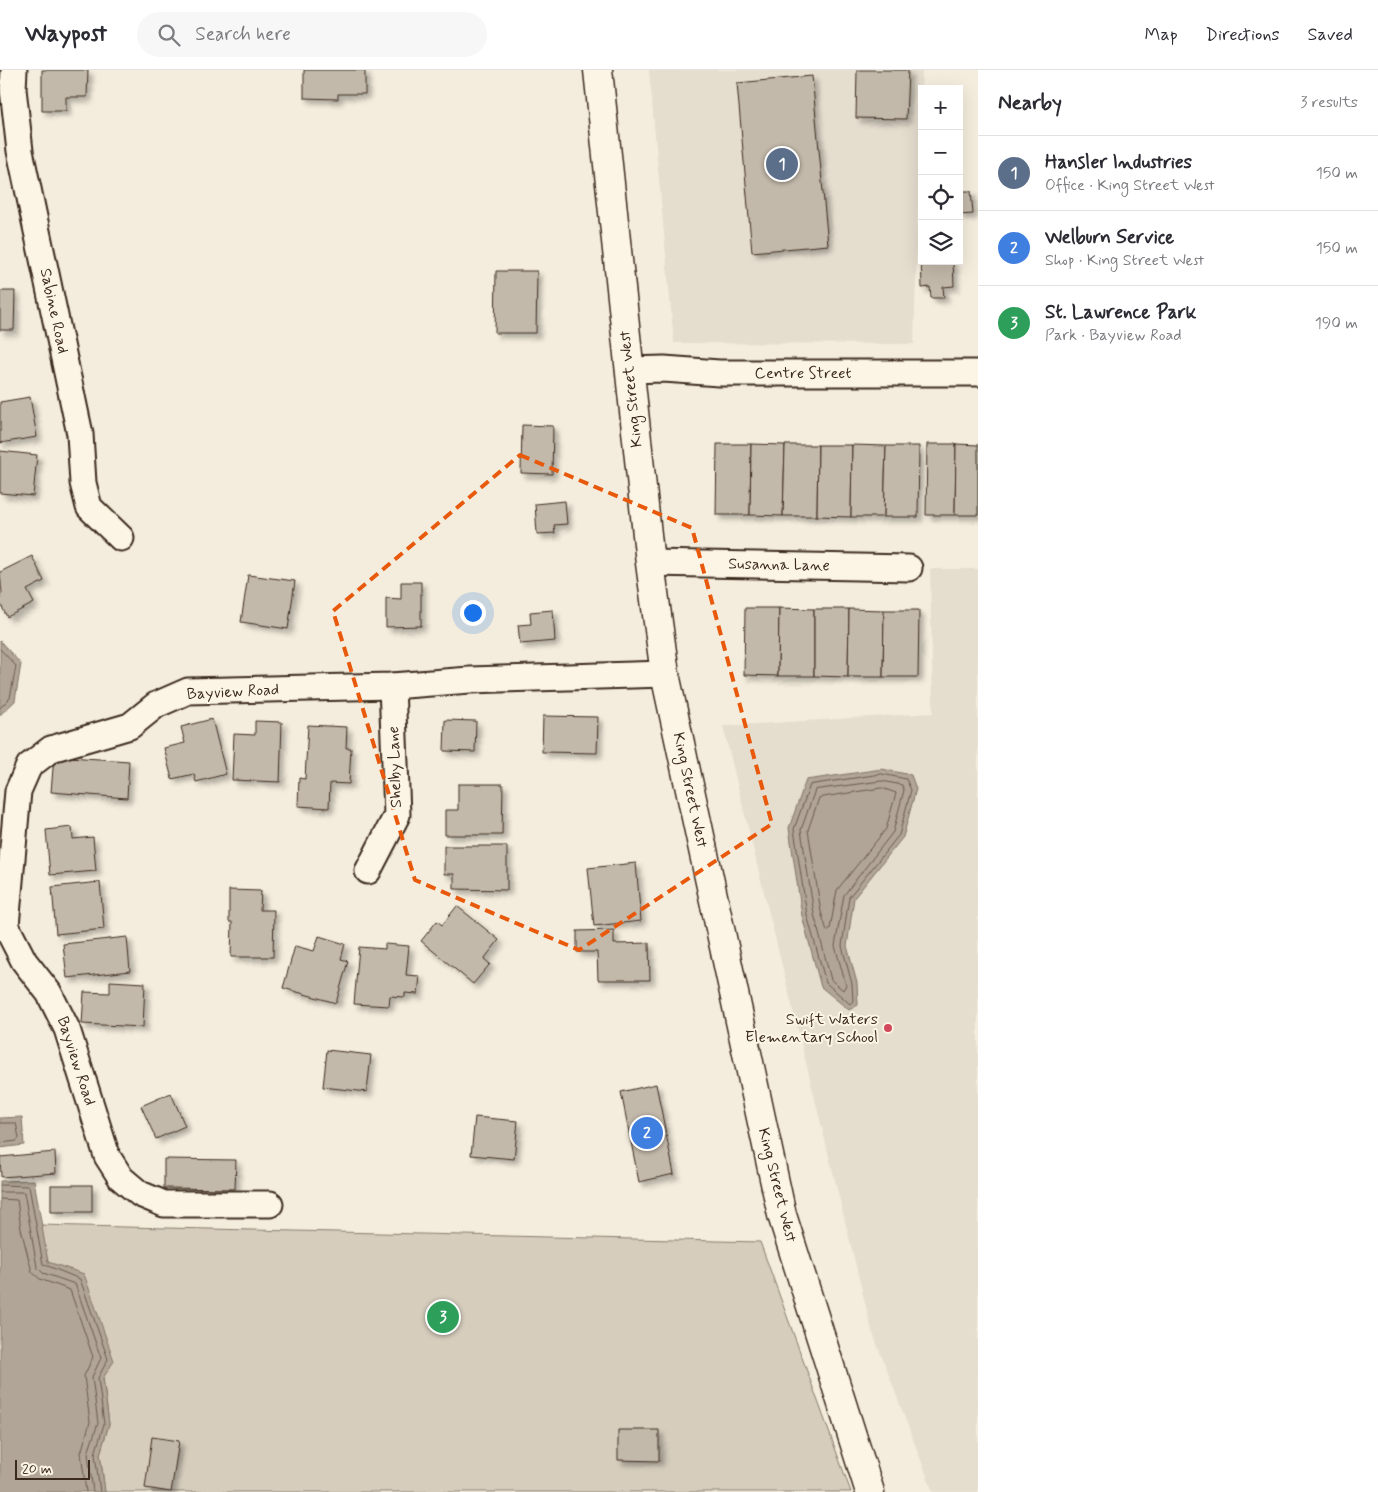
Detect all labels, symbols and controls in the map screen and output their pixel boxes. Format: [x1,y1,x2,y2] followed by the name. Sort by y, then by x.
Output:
[137,12,487,57] search box
[25,19,107,50] text: Waypost
[155,21,183,49] icon: search
[195,22,291,47] text: Search here
[1145,23,1178,47] text: Map
[1206,23,1280,47] text: Directions
[1308,23,1353,47] text: Saved
[918,85,963,265] map controls
[918,85,963,130] button: +
[998,89,1062,117] text: Nearby
[1300,92,1358,113] text: 3 results
[918,130,963,175] button: −
[766,145,798,183] pin: 1
[1045,150,1192,175] text: Hansler Industries
[1010,163,1018,184] text: 1
[1316,163,1358,184] text: 150 m
[918,175,963,220] button: locate
[1045,175,1215,196] text: Office · King Street West
[918,220,963,265] button: layers
[1045,225,1174,250] text: Welburn Service
[1010,238,1018,259] text: 2
[1316,238,1358,259] text: 150 m
[1045,250,1204,271] text: Shop · King Street West
[35,266,73,356] street label: Sabine Road
[1045,300,1197,325] text: St. Lawrence Park
[1010,313,1018,334] text: 3
[1315,313,1358,334] text: 190 m
[1045,325,1182,346] text: Park · Bayview Road
[614,329,649,448] street label: King Street West
[755,363,852,384] street label: Centre Street
[728,554,830,576] street label: Susanna Lane
[460,600,486,626] your location
[186,679,280,705] street label: Bayview Road
[383,726,407,808] street label: Shelby Lane
[667,730,712,850] street label: King Street West
[745,1009,878,1048] place label: Swift Waters Elementary School
[52,1014,100,1108] street label: Bayview Road
[882,1022,894,1034] marker: Swift Waters Elementary School
[631,1114,663,1152] pin: 2
[752,1126,801,1245] street label: King Street West
[427,1298,459,1336] pin: 3
[15,1457,90,1480] scale bar
[22,1460,52,1478] text: 20 m

